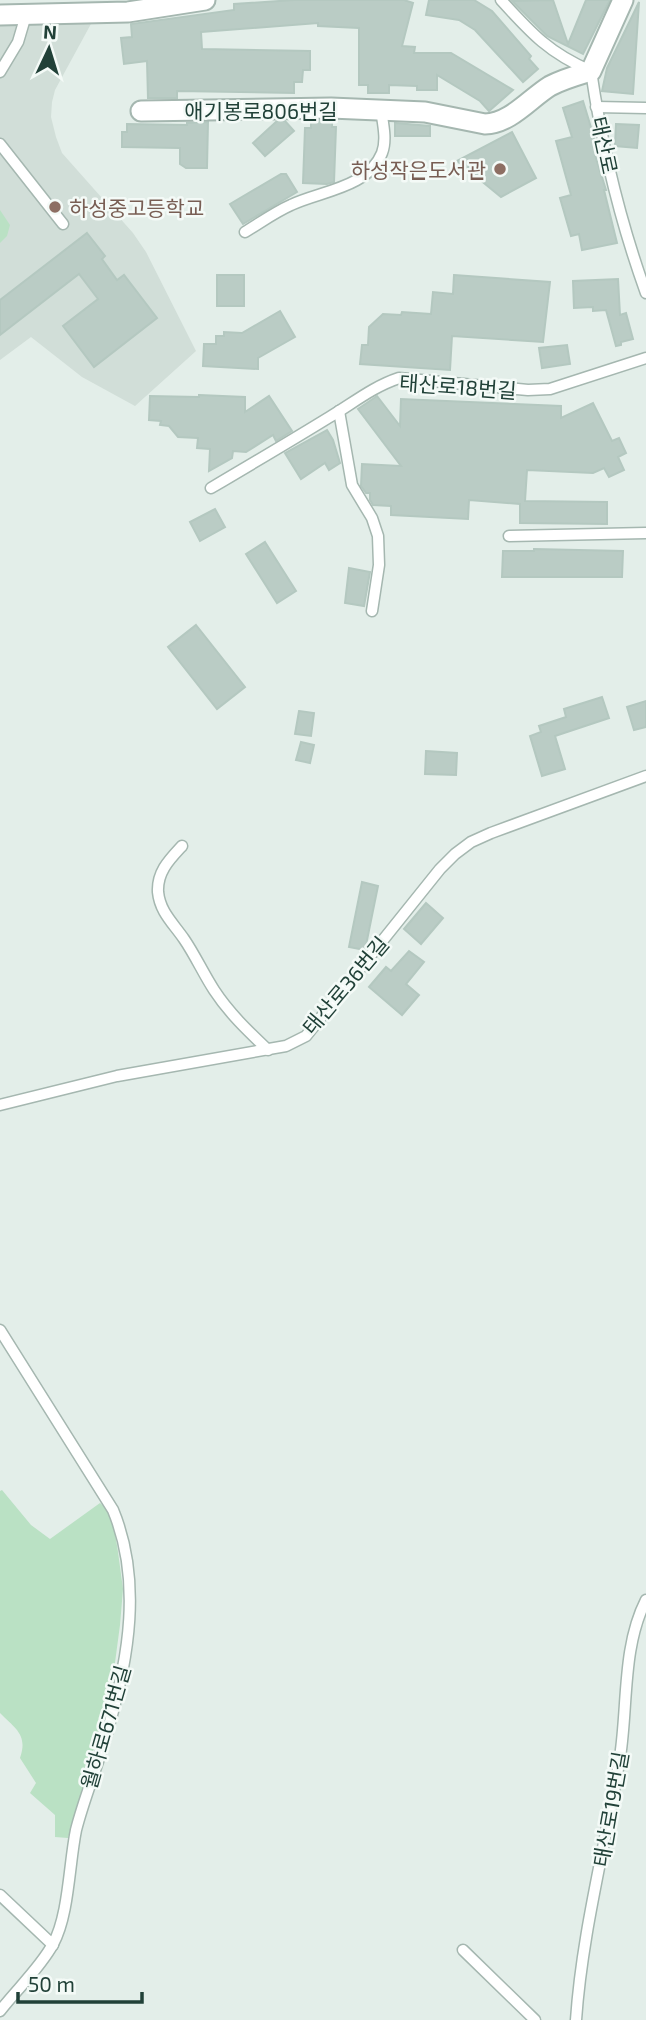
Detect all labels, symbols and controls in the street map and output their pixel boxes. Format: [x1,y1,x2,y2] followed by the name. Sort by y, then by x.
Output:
[14,14,84,84] north arrow
[43,20,58,43] text: N
[184,98,338,123] street label: 애기봉로806번길
[587,114,623,176] street label: 태산로
[351,157,486,182] place label: 하성작은도서관
[492,161,508,177] marker: 하성작은도서관
[69,195,204,220] place label: 하성중고등학교
[47,199,63,215] marker: 하성중고등학교
[398,369,518,403] street label: 태산로18번길
[297,931,393,1039] street label: 태산로36번길
[75,1662,135,1792] street label: 월하로671번길
[588,1749,632,1869] street label: 태산로19번길
[18,1960,142,2004] scale bar
[28,1971,75,1996] text: 50 m

